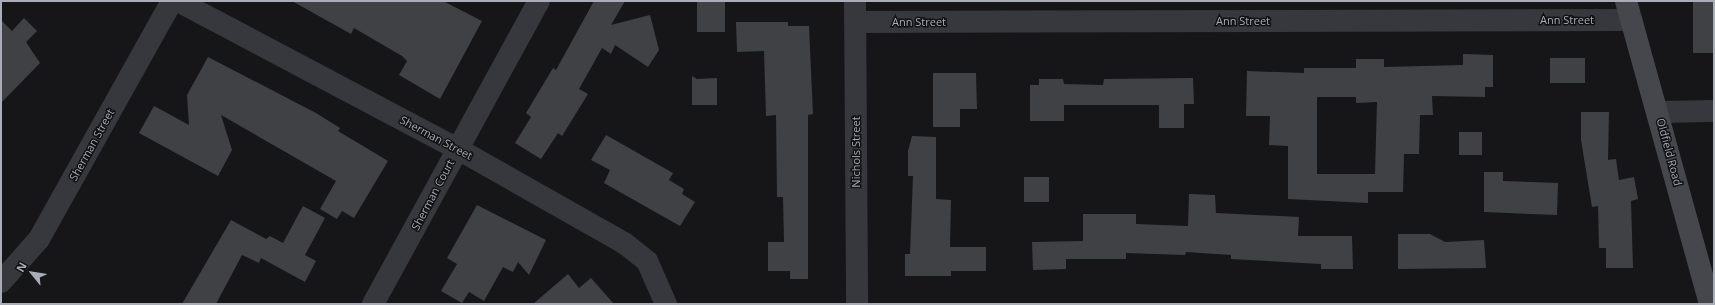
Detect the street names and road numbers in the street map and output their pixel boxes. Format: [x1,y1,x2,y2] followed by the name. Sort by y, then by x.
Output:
[1540,13,1594,27] street label: Ann Street
[1216,14,1270,28] street label: Ann Street
[892,15,946,29] street label: Ann Street
[67,107,117,183] street label: Sherman Street
[398,113,474,163] street label: Sherman Street
[849,116,863,188] street label: Nichols Street
[1654,117,1684,187] street label: Oldfield Road
[409,157,457,233] street label: Sherman Court

